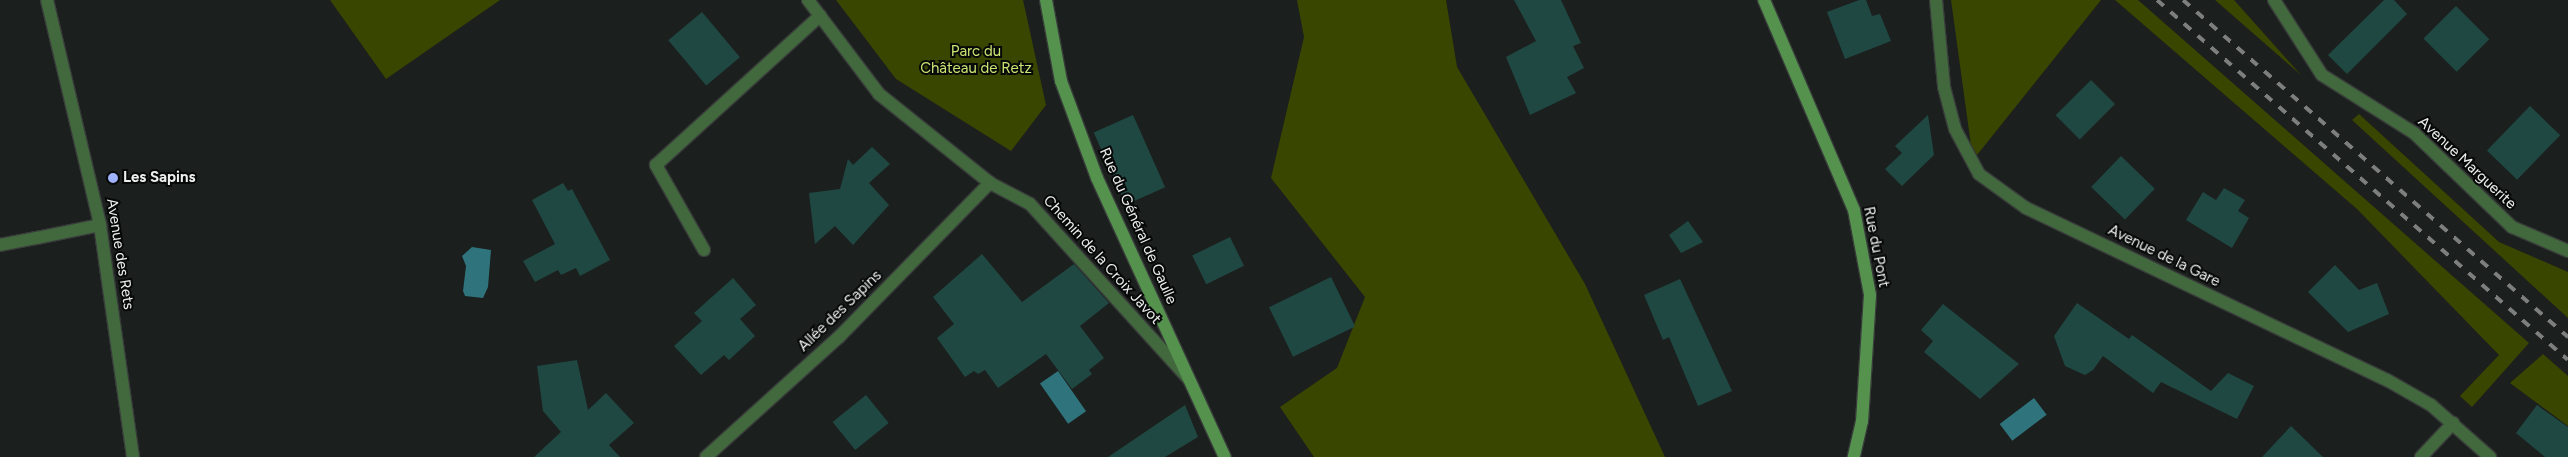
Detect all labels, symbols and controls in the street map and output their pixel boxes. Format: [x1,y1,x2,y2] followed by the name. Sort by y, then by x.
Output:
[920,42,1032,77] park label: Parc du Château de Retz
[2414,113,2520,213] street label: Avenue Marguerite
[1095,145,1181,307] street label: Rue du Général de Gaulle
[123,169,195,187] place label: Les Sapins
[107,172,119,184] marker: Les Sapins
[1039,192,1165,328] street label: Chemin de la Croix Javot
[102,197,138,311] street label: Avenue des Rets
[1859,205,1893,289] street label: Rue du Pont
[2105,221,2223,291] street label: Avenue de la Gare
[795,267,885,355] street label: Allée des Sapins

